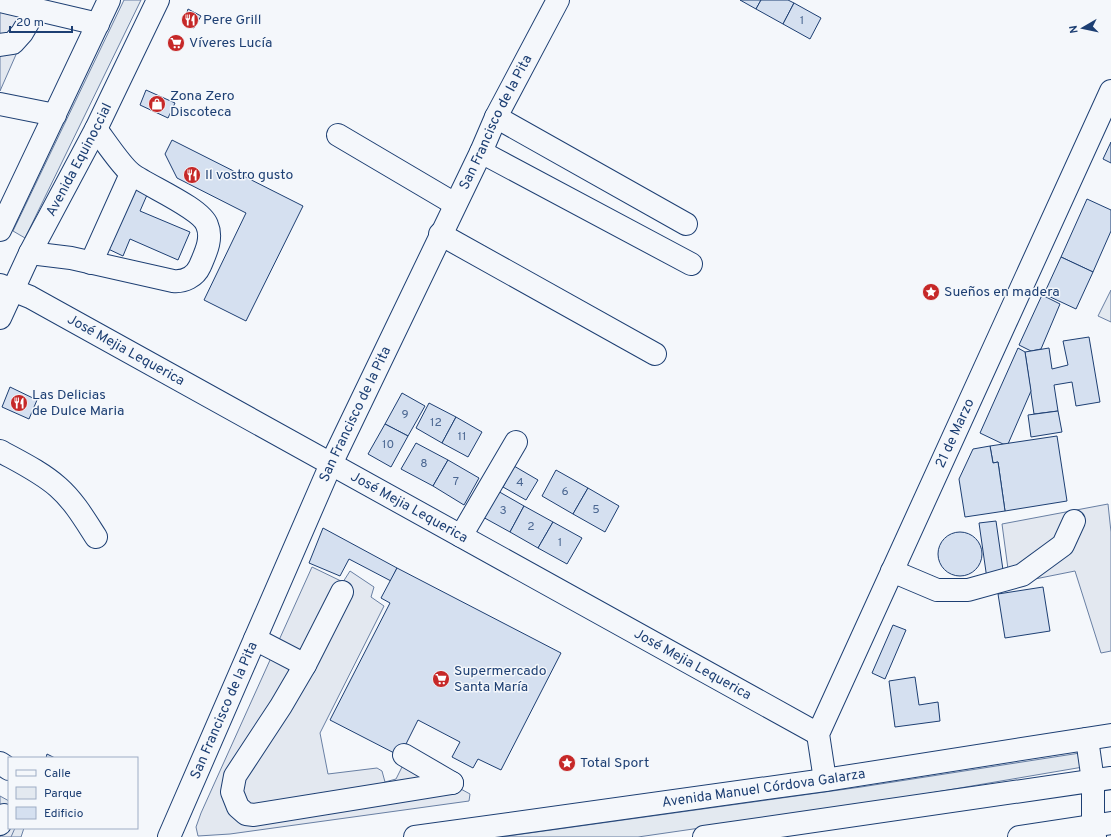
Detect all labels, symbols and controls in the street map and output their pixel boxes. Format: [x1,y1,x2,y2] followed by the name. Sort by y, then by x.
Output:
[10,8,72,34] scale bar
[1063,8,1103,48] north arrow
[180,10,200,30] restaurant icon: Pere Grill
[203,12,261,29] place label: Pere Grill
[800,13,804,29] house number: 1
[16,15,44,31] text: 20 m
[1067,24,1082,34] text: N
[166,33,186,53] supermarket icon: Víveres Lucía
[189,35,272,52] place label: Víveres Lucía
[456,52,536,192] street label: San Francisco de la Pita
[170,88,235,121] place label: Zona Zero Discoteca
[147,94,167,114] shop icon: Zona Zero Discoteca
[42,100,116,219] street label: Avenida Equinoccial
[182,165,202,185] restaurant icon: Il vostro gusto
[205,167,293,184] place label: Il vostro gusto
[921,282,941,302] place icon: Sueños en madera
[944,284,1060,301] place label: Sueños en madera
[64,311,188,390] street label: José Mejia Lequerica
[316,344,395,484] street label: San Francisco de la Pita
[32,387,124,420] place label: Las Delicias de Dulce Maria
[9,393,29,413] restaurant icon: Las Delicias de Dulce Maria
[932,396,978,471] street label: 21 de Marzo
[401,407,409,423] house number: 9
[430,415,442,431] house number: 12
[458,429,466,445] house number: 11
[382,437,394,453] house number: 10
[420,456,428,472] house number: 8
[348,468,471,547] street label: José Mejia Lequerica
[453,474,459,490] house number: 7
[516,475,524,491] house number: 4
[561,484,569,500] house number: 6
[592,502,600,518] house number: 5
[499,503,507,519] house number: 3
[527,519,535,535] house number: 2
[558,535,562,551] house number: 1
[631,625,754,704] street label: José Mejia Lequerica
[187,639,261,782] street label: San Francisco de la Pita
[454,663,547,696] place label: Supermercado Santa María
[431,669,451,689] supermarket icon: Supermercado Santa María
[557,753,577,773] place icon: Total Sport
[580,755,649,772] place label: Total Sport
[8,757,138,829] legend
[661,765,867,811] street label: Avenida Manuel Córdova Galarza
[44,766,71,782] text: Calle
[44,786,82,802] text: Parque
[44,806,84,822] text: Edificio

